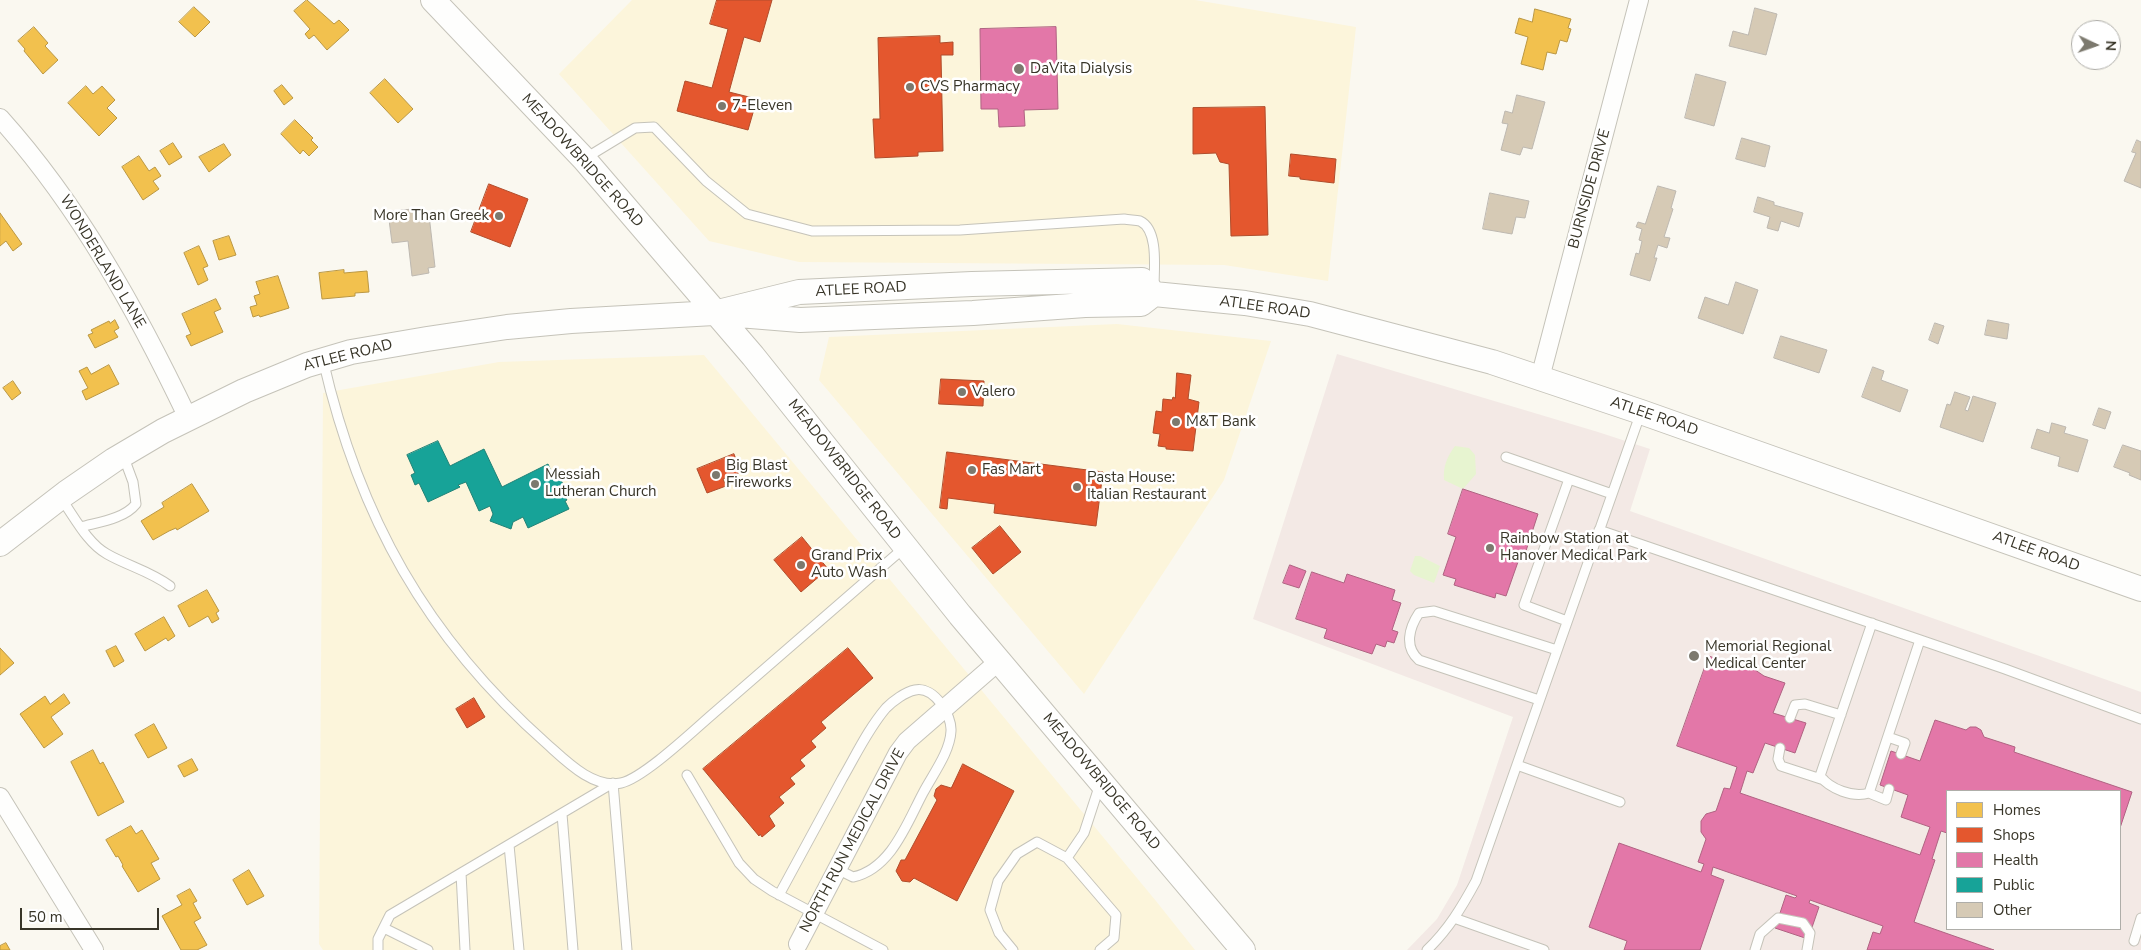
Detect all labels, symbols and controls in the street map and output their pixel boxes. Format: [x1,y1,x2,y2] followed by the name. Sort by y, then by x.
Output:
[2071,20,2121,70] north arrow
[2101,40,2120,51] text: N
[1030,60,1132,78] place label: DaVita Dialysis
[1012,62,1026,76] marker: DaVita Dialysis
[920,78,1020,96] place label: CVS Pharmacy
[904,81,916,93] marker: CVS Pharmacy
[517,91,647,231] street label: MEADOWBRIDGE ROAD
[732,97,792,115] place label: 7-Eleven
[716,100,728,112] marker: 7-Eleven
[1565,127,1615,251] street label: BURNSIDE DRIVE
[55,192,149,332] street label: WONDERLAND LANE
[373,207,489,225] place label: More Than Greek
[493,210,505,222] marker: More Than Greek
[815,279,907,301] street label: ATLEE ROAD
[1218,293,1312,323] street label: ATLEE ROAD
[301,336,395,376] street label: ATLEE ROAD
[972,383,1015,401] place label: Valero
[956,386,968,398] marker: Valero
[1608,394,1700,440] street label: ATLEE ROAD
[784,396,904,544] street label: MEADOWBRIDGE ROAD
[1186,413,1256,431] place label: M&T Bank
[1170,416,1182,428] marker: M&T Bank
[726,457,792,492] place label: Big Blast Fireworks
[982,461,1041,479] place label: Fas Mart
[966,464,978,476] marker: Fas Mart
[545,466,657,501] place label: Messiah Lutheran Church
[710,469,722,481] marker: Big Blast Fireworks
[1087,469,1206,504] place label: Pasta House: Italian Restaurant
[529,478,541,490] marker: Messiah Lutheran Church
[1071,481,1083,493] marker: Pasta House: Italian Restaurant
[1990,528,2082,576] street label: ATLEE ROAD
[1500,530,1647,565] place label: Rainbow Station at Hanover Medical Park
[1484,542,1496,554] marker: Rainbow Station at Hanover Medical Park
[811,547,887,582] place label: Grand Prix Auto Wash
[795,559,807,571] marker: Grand Prix Auto Wash
[1705,638,1831,673] place label: Memorial Regional Medical Center
[1687,649,1701,663] marker: Memorial Regional Medical Center
[1038,710,1164,854] street label: MEADOWBRIDGE ROAD
[797,746,909,936] street label: NORTH RUN MEDICAL DRIVE
[1946,790,2121,930] legend
[1993,800,2041,820] text: Homes
[1993,825,2035,845] text: Shops
[1993,850,2038,870] text: Health
[1993,875,2034,895] text: Public
[22,898,161,930] scale bar
[1993,900,2032,920] text: Other
[28,907,63,927] text: 50 m

